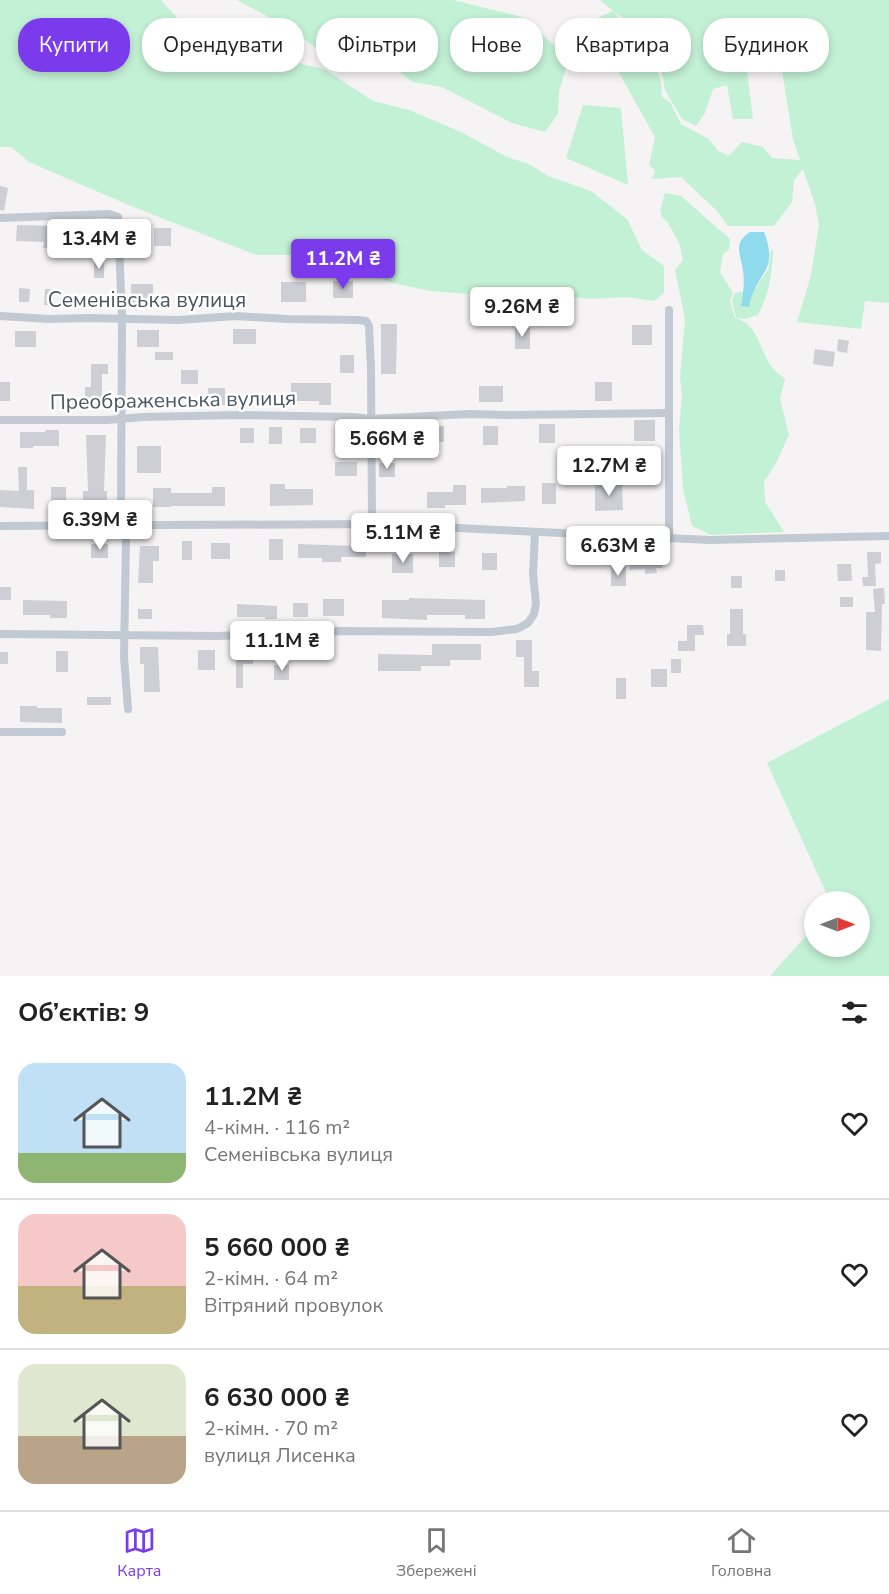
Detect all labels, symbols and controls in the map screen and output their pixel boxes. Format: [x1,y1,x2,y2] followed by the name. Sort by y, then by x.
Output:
[18,18,130,72] chip: Купити
[142,18,304,72] chip: Орендувати
[316,18,438,72] chip: Фільтри
[450,18,543,72] chip: Нове
[555,18,691,72] chip: Квартира
[703,18,829,72] chip: Будинок
[44,219,154,270] pin: 13.4M ₴
[61,225,137,252] text: 13.4M ₴
[288,239,398,290] pin: 11.2M ₴
[305,245,381,272] text: 11.2M ₴
[48,286,246,314] street label: Семенівська вулиця
[467,287,577,338] pin: 9.26M ₴
[484,293,560,320] text: 9.26M ₴
[50,384,296,416] street label: Преображенська вулиця
[332,419,442,470] pin: 5.66M ₴
[349,425,425,452] text: 5.66M ₴
[554,446,664,497] pin: 12.7M ₴
[571,452,647,479] text: 12.7M ₴
[45,500,155,551] pin: 6.39M ₴
[62,506,138,533] text: 6.39M ₴
[348,513,458,564] pin: 5.11M ₴
[365,519,441,546] text: 5.11M ₴
[563,526,673,577] pin: 6.63M ₴
[580,532,656,559] text: 6.63M ₴
[227,621,337,672] pin: 11.1M ₴
[244,627,320,654] text: 11.1M ₴
[804,891,870,957] north arrow
[804,891,870,957] map controls
[18,995,149,1030] text: Об’єктів: 9
[838,996,871,1029] icon: filters
[204,1079,302,1114] text: 11.2M ₴
[66,1087,138,1159] icon: home
[838,1107,871,1140] icon: heart
[204,1114,350,1141] text: 4-кімн. · 116 m²
[204,1141,393,1168] text: Семенівська вулиця
[204,1230,350,1265] text: 5 660 000 ₴
[66,1238,138,1310] icon: home
[838,1258,871,1291] icon: heart
[204,1265,338,1292] text: 2-кімн. · 64 m²
[204,1292,383,1319] text: Вітряний провулок
[204,1380,350,1415] text: 6 630 000 ₴
[66,1388,138,1460] icon: home
[838,1408,871,1441] icon: heart
[204,1415,338,1442] text: 2-кімн. · 70 m²
[204,1442,356,1469] text: вулиця Лисенка
[117,1524,161,1582] tab: Карта
[396,1524,477,1582] tab: Збережені
[711,1524,772,1582] tab: Головна

